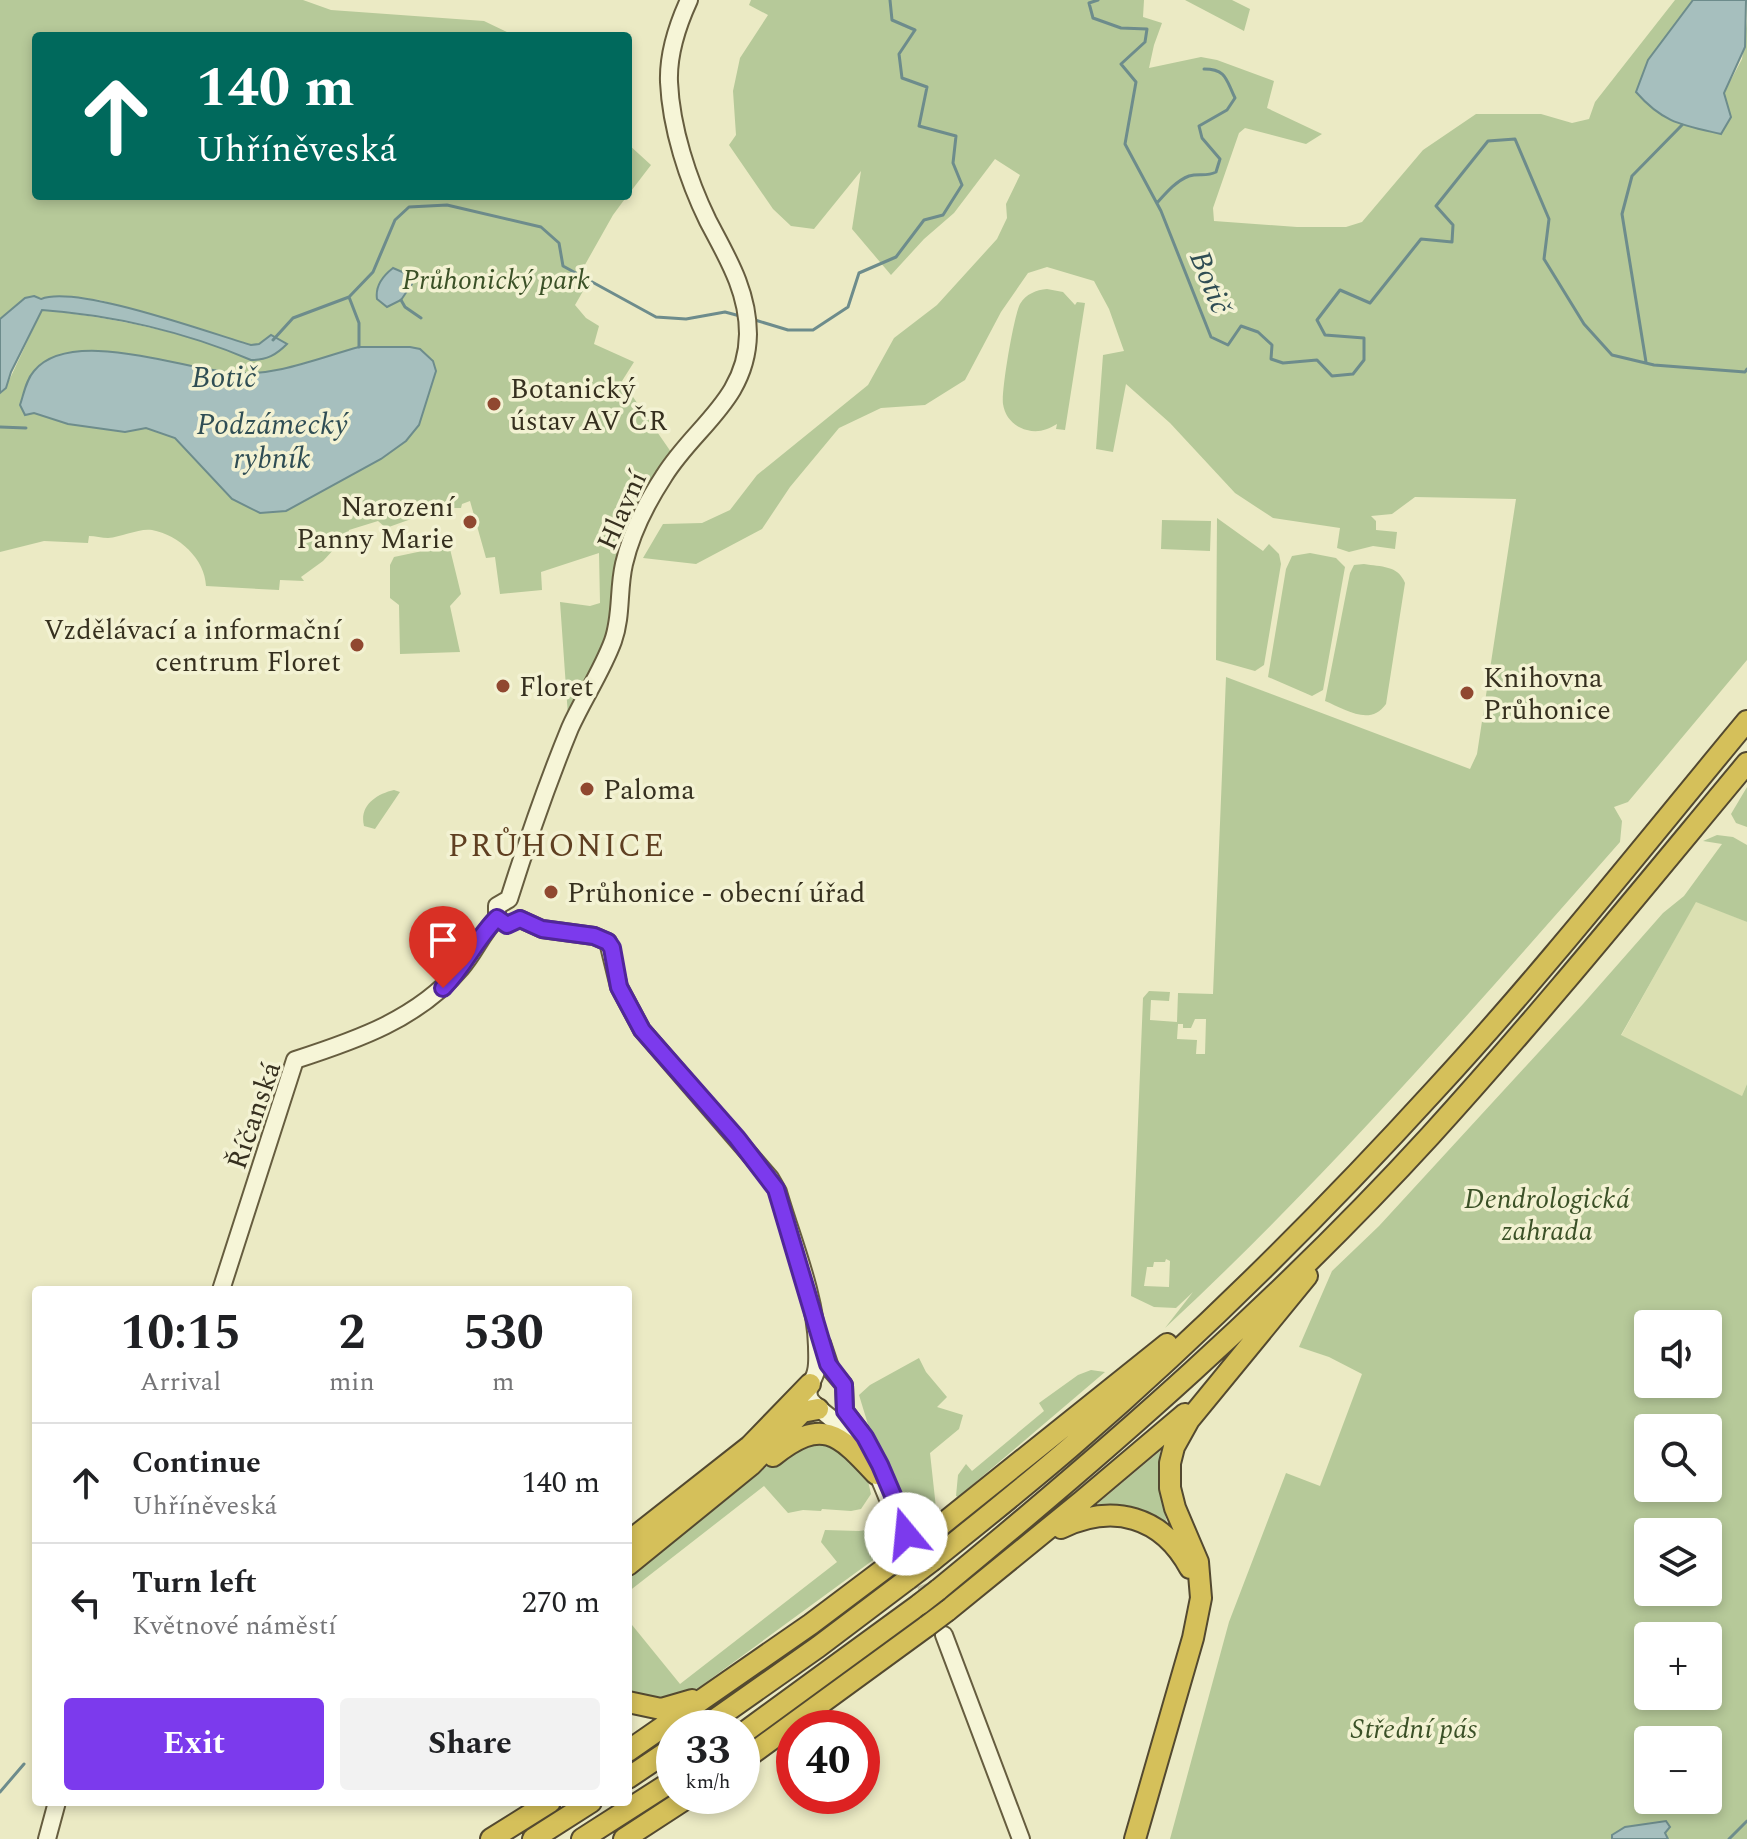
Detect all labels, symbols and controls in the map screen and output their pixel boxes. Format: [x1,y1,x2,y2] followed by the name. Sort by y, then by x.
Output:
[196,46,355,131] text: 140 m
[64,64,168,168] icon: ahead
[196,123,397,178] text: Uhříněveská
[1177,244,1244,323] water label: Botič
[402,259,590,302] park label: Průhonický park
[192,355,259,401] water label: Botič
[510,368,667,443] place label: Botanický ústav AV ČR
[485,395,503,413] marker: Botanický ústav AV ČR
[196,402,349,482] water label: Podzámecký rybník
[586,463,659,557] street label: Hlavní
[296,486,455,561] place label: Narození Panny Marie
[461,513,479,531] marker: Narození Panny Marie
[44,609,342,684] place label: Vzdělávací a informační centrum Floret
[348,636,366,654] marker: Vzdělávací a informační centrum Floret
[1483,657,1611,732] place label: Knihovna Průhonice
[519,666,594,709] place label: Floret
[494,677,512,695] marker: Floret
[1458,684,1476,702] marker: Knihovna Průhonice
[603,769,695,812] place label: Paloma
[578,780,596,798] marker: Paloma
[448,822,666,871] district label: PRŮHONICE
[567,872,865,915] place label: Průhonice - obecní úřad
[542,883,560,901] marker: Průhonice - obecní úřad
[409,906,477,988] pin
[421,918,465,962] icon: arrive
[216,1055,293,1175] street label: Říčanská
[1464,1178,1631,1253] park label: Dendrologická zahrada
[120,1297,241,1370] text: 10:15
[338,1297,365,1370] text: 2
[463,1297,544,1370] text: 530
[1634,1310,1722,1814] map controls
[1634,1310,1722,1398] button: sound
[140,1362,221,1402] text: Arrival
[329,1362,375,1402] text: min
[492,1362,514,1402] text: m
[1634,1414,1722,1502] button: search
[132,1440,261,1486] text: Continue
[522,1460,600,1506] text: 140 m
[64,1461,108,1505] icon: ahead
[132,1486,277,1526] text: Uhříněveská
[864,1492,948,1576] position arrow
[1634,1518,1722,1606] button: layers
[132,1560,257,1606] text: Turn left
[522,1580,600,1626] text: 270 m
[64,1581,108,1625] icon: left
[132,1606,336,1646] text: Květnové náměstí
[1634,1622,1722,1710] button: +
[64,1698,324,1790] button: Exit
[340,1698,600,1790] button: Share
[1351,1708,1477,1751] park label: Střední pás
[776,1710,880,1814] speed limit sign: 40
[686,1721,730,1782] text: 33
[1634,1726,1722,1814] button: −
[686,1767,731,1797] text: km/h

